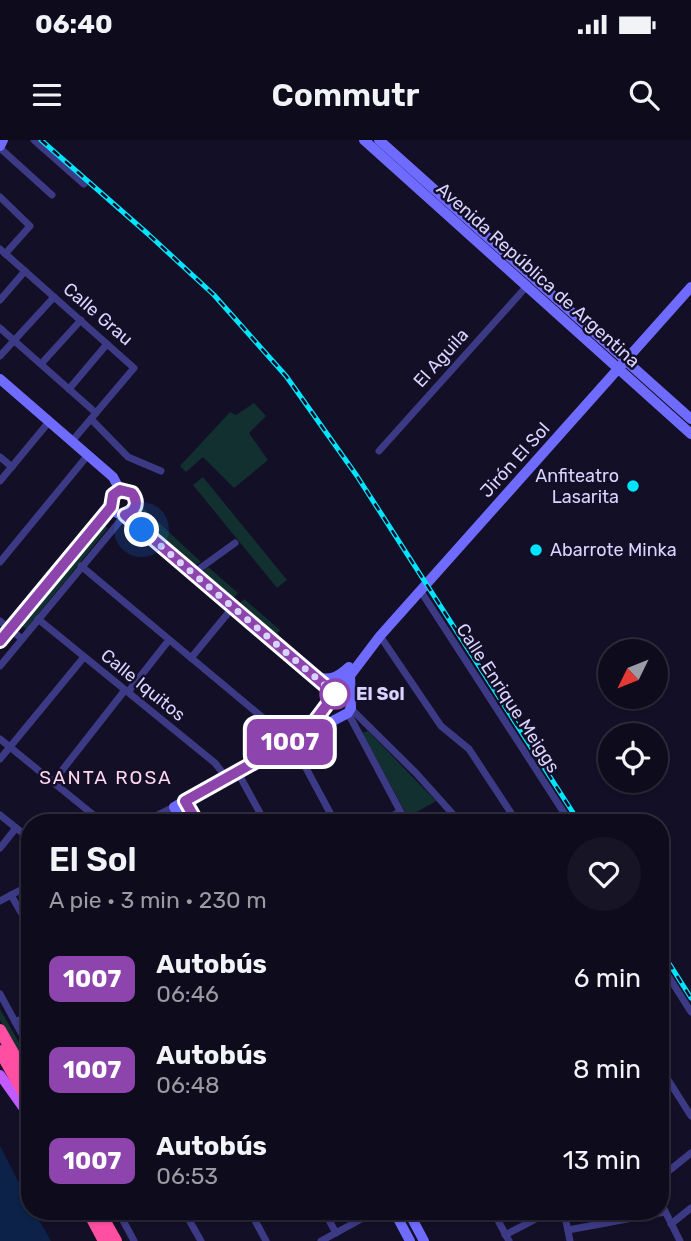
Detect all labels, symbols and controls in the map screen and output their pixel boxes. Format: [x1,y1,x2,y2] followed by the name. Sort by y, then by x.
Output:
[35,9,113,40] text: 06:40
[28,76,66,114] icon: menu
[271,76,420,114] text: Commutr
[625,76,663,114] icon: search
[432,178,644,372] street label: Avenida República de Argentina
[59,278,137,350] street label: Calle Grau
[409,324,473,392] street label: El Aguila
[475,418,555,502] street label: Jirón El Sol
[535,465,619,508] place label: Anfiteatro Lasarita
[625,478,641,494] marker: Anfiteatro Lasarita
[124,512,159,547] your location
[550,539,677,561] place label: Abarrote Minka
[528,542,544,558] marker: Abarrote Minka
[451,619,565,777] street label: Calle Enrique Meiggs
[598,639,668,709] north arrow
[598,639,668,793] map controls
[96,644,190,726] street label: Calle Iquitos
[320,679,350,709] marker: El Sol
[356,683,405,705] place label: El Sol
[241,719,339,765] line badge: 1007
[598,723,668,793] button: locate
[261,728,319,756] text: 1007
[39,766,173,789] district label: SANTA ROSA
[567,837,641,911] button: heart
[49,840,137,879] text: El Sol
[49,886,267,914] text: A pie · 3 min · 230 m
[156,949,267,980] text: Autobús
[574,963,641,994] text: 6 min
[63,965,121,993] text: 1007
[156,980,219,1008] text: 06:46
[156,1040,267,1071] text: Autobús
[573,1054,641,1085] text: 8 min
[63,1056,121,1084] text: 1007
[156,1071,220,1099] text: 06:48
[156,1131,267,1162] text: Autobús
[563,1145,641,1176] text: 13 min
[63,1147,121,1175] text: 1007
[156,1162,218,1190] text: 06:53

